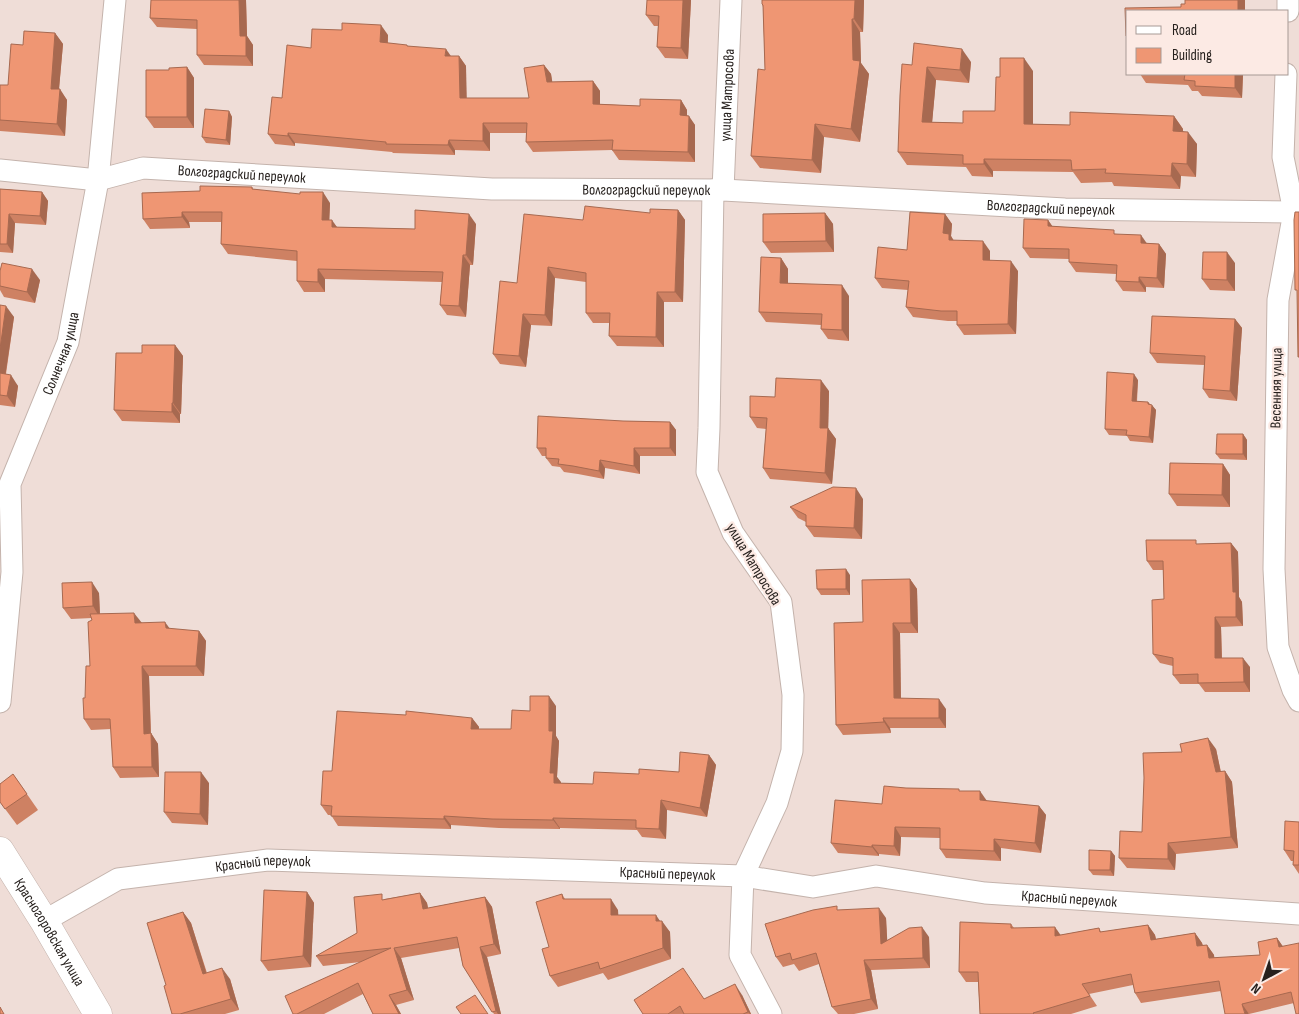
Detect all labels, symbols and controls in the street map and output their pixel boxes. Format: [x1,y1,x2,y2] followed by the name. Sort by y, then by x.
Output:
[1126,10,1289,75] legend
[1172,21,1197,40] text: Road
[1172,46,1212,65] text: Building
[716,48,739,142] street label: улица Матросова
[177,161,306,188] street label: Волгоградский переулок
[582,180,711,200] street label: Волгоградский переулок
[986,196,1115,220] street label: Волгоградский переулок
[38,310,83,398] street label: Солнечная улица
[1266,347,1287,428] street label: Весенняя улица
[722,520,786,609] street label: улица Матросова
[214,851,311,877] street label: Красный переулок
[619,863,716,885] street label: Красный переулок
[9,875,89,990] street label: Красногоровская улица
[1021,886,1118,912] street label: Красный переулок
[1239,954,1289,1004] north arrow
[1248,980,1264,997] text: N

